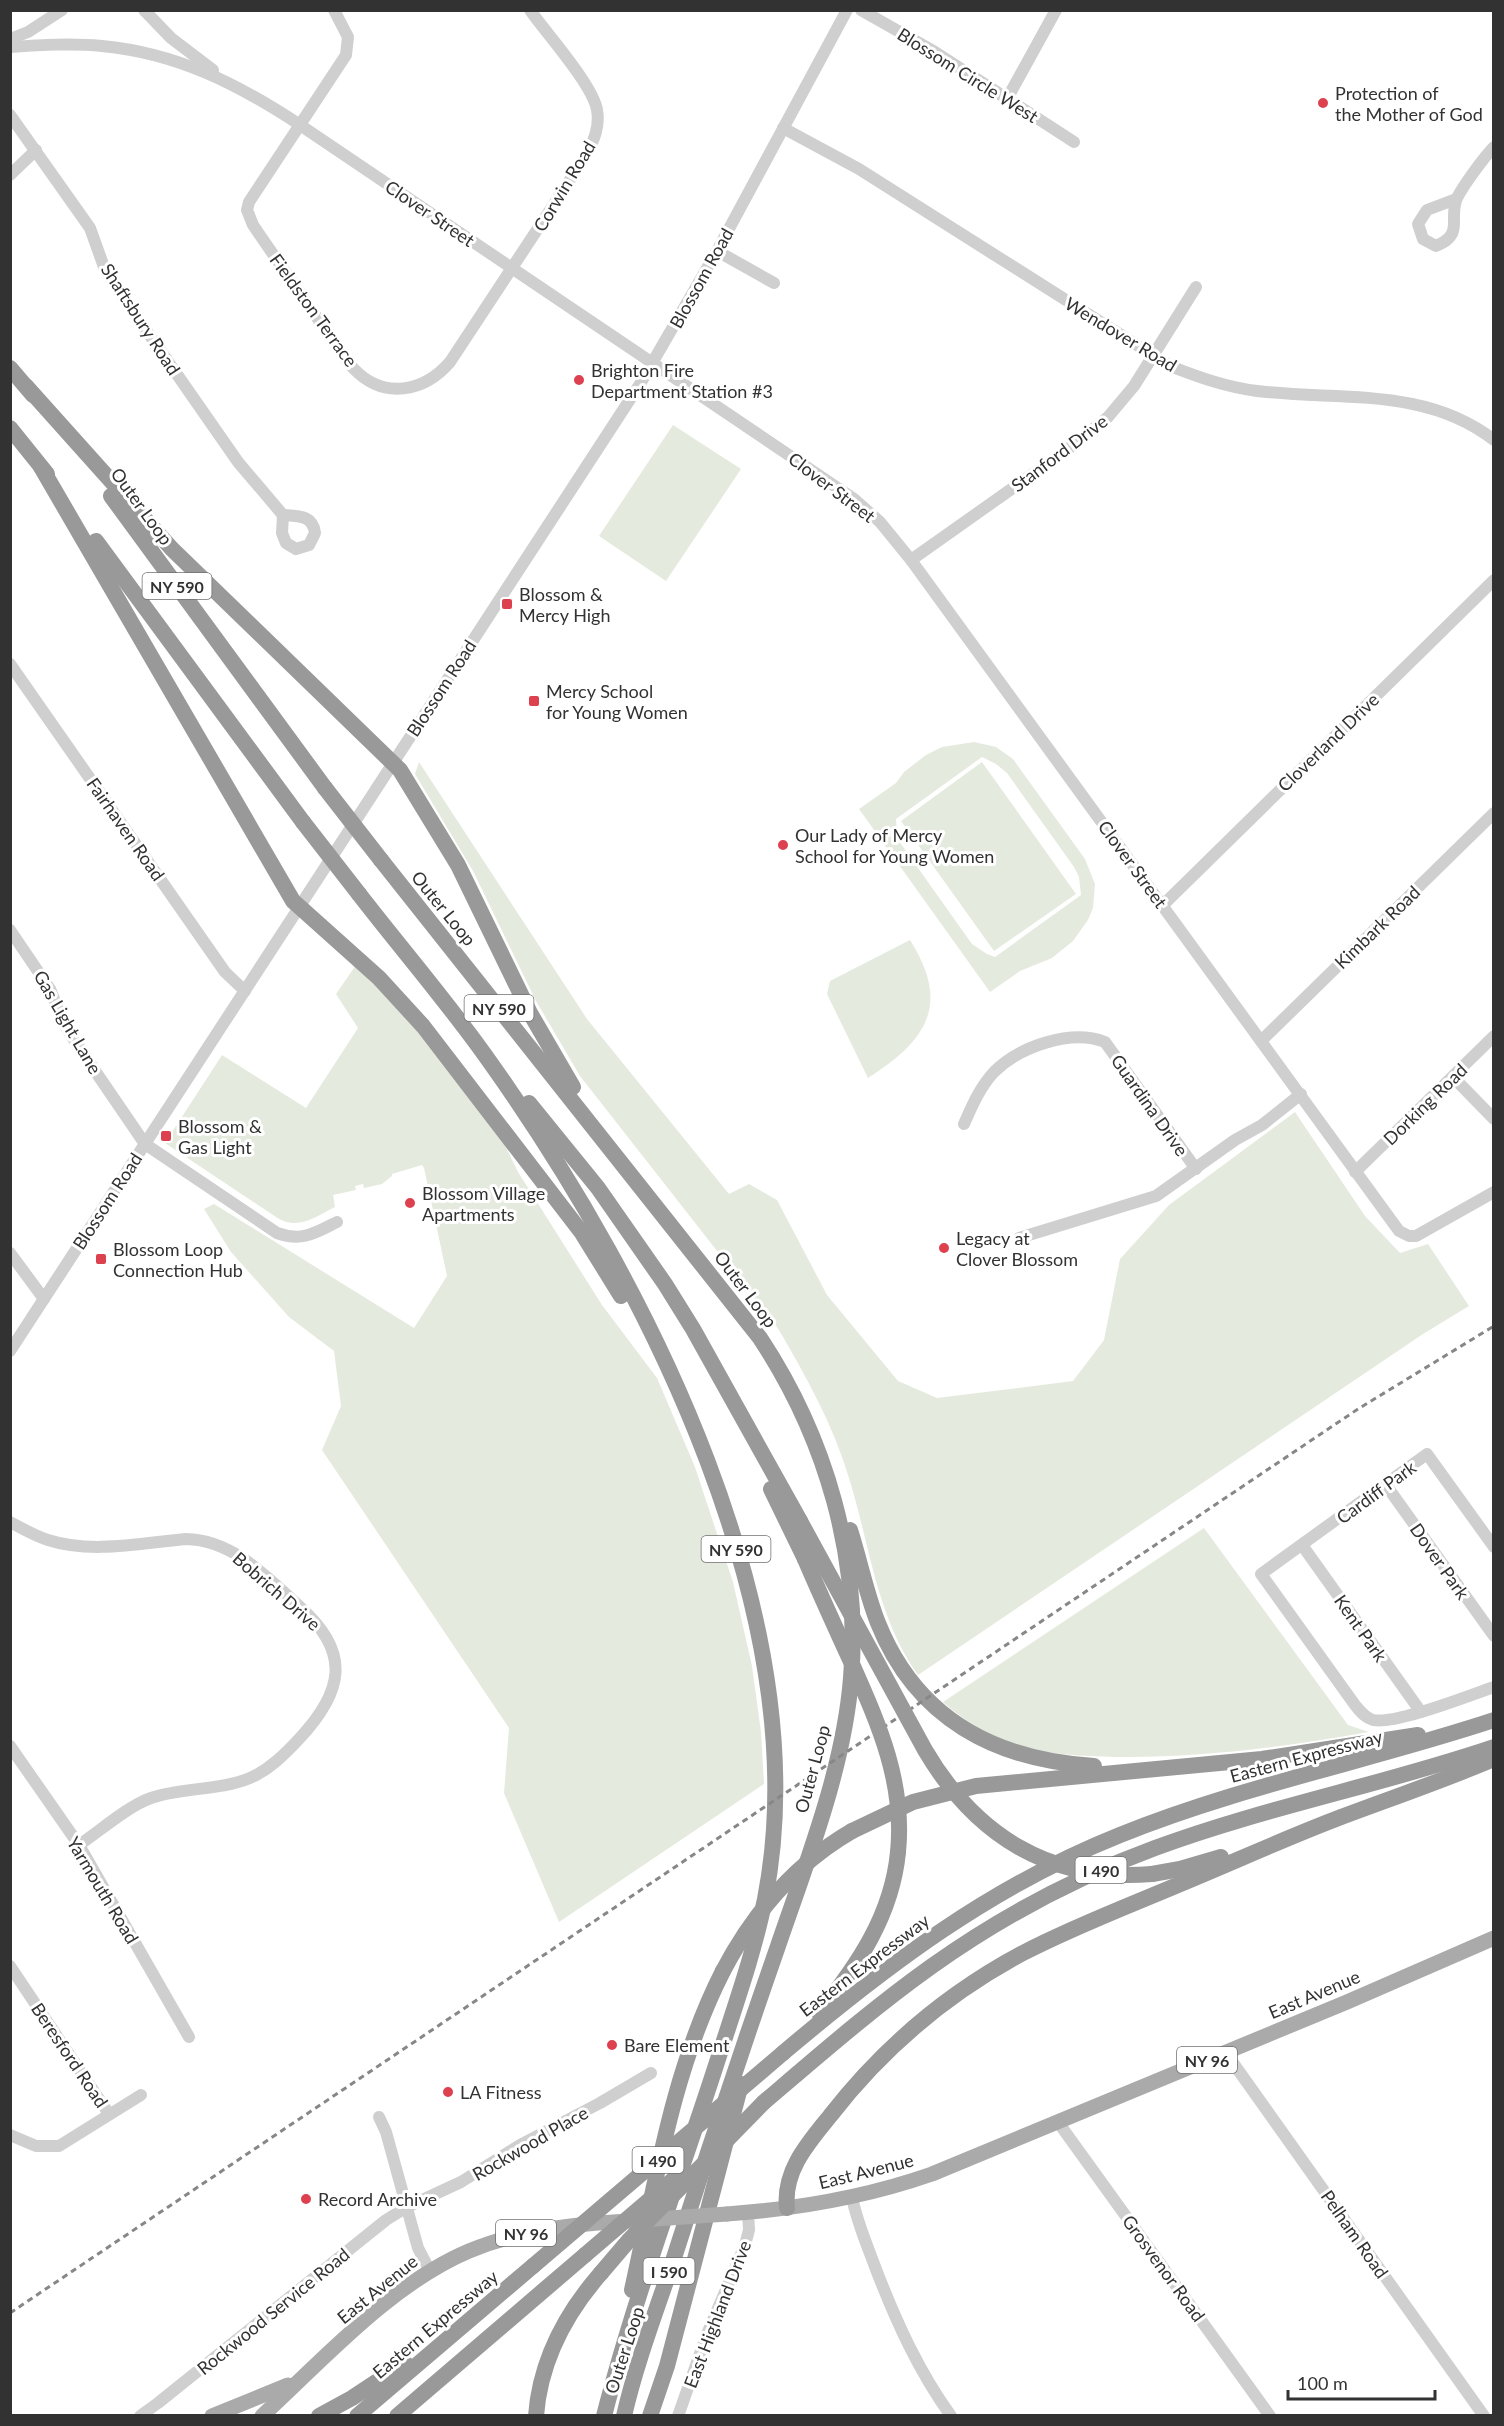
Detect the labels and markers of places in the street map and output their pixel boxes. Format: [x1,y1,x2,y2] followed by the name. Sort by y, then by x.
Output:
[1335,82,1483,125] place label: Protection of the Mother of God
[1316,96,1330,110] marker: Protection of the Mother of God
[591,359,773,402] place label: Brighton Fire Department Station #3
[572,373,586,387] marker: Brighton Fire Department Station #3
[519,583,611,626] place label: Blossom & Mercy High
[500,597,514,611] marker: Blossom & Mercy High
[546,680,688,723] place label: Mercy School for Young Women
[527,694,541,708] marker: Mercy School for Young Women
[795,824,994,867] place label: Our Lady of Mercy School for Young Women
[776,838,790,852] marker: Our Lady of Mercy School for Young Women
[178,1115,262,1158] place label: Blossom & Gas Light
[159,1129,173,1143] marker: Blossom & Gas Light
[422,1182,545,1225] place label: Blossom Village Apartments
[403,1196,417,1210] marker: Blossom Village Apartments
[956,1227,1078,1270] place label: Legacy at Clover Blossom
[113,1238,243,1281] place label: Blossom Loop Connection Hub
[937,1241,951,1255] marker: Legacy at Clover Blossom
[94,1252,108,1266] marker: Blossom Loop Connection Hub
[624,2034,730,2056] place label: Bare Element
[605,2038,619,2052] marker: Bare Element
[460,2081,542,2103] place label: LA Fitness
[441,2085,455,2099] marker: LA Fitness
[318,2188,437,2210] place label: Record Archive
[299,2192,313,2206] marker: Record Archive

